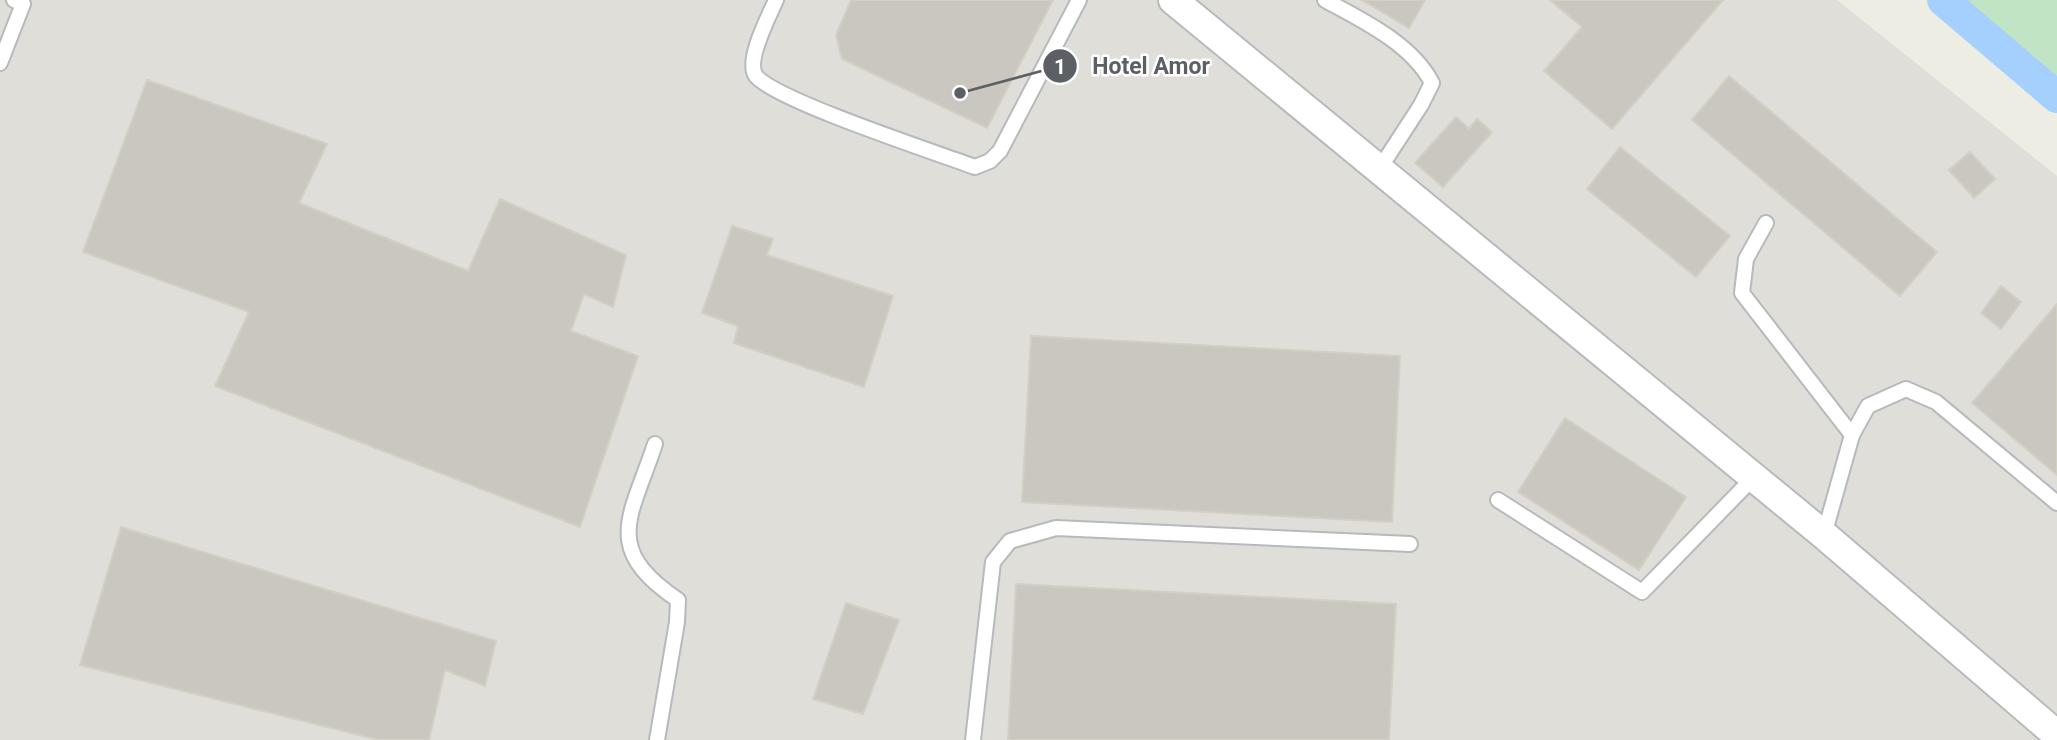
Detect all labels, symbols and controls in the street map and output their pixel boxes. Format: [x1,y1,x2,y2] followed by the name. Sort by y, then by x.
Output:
[1043,44,1223,88] callout: Hotel Amor
[1092,53,1210,80] text: Hotel Amor
[1054,55,1066,79] text: 1

